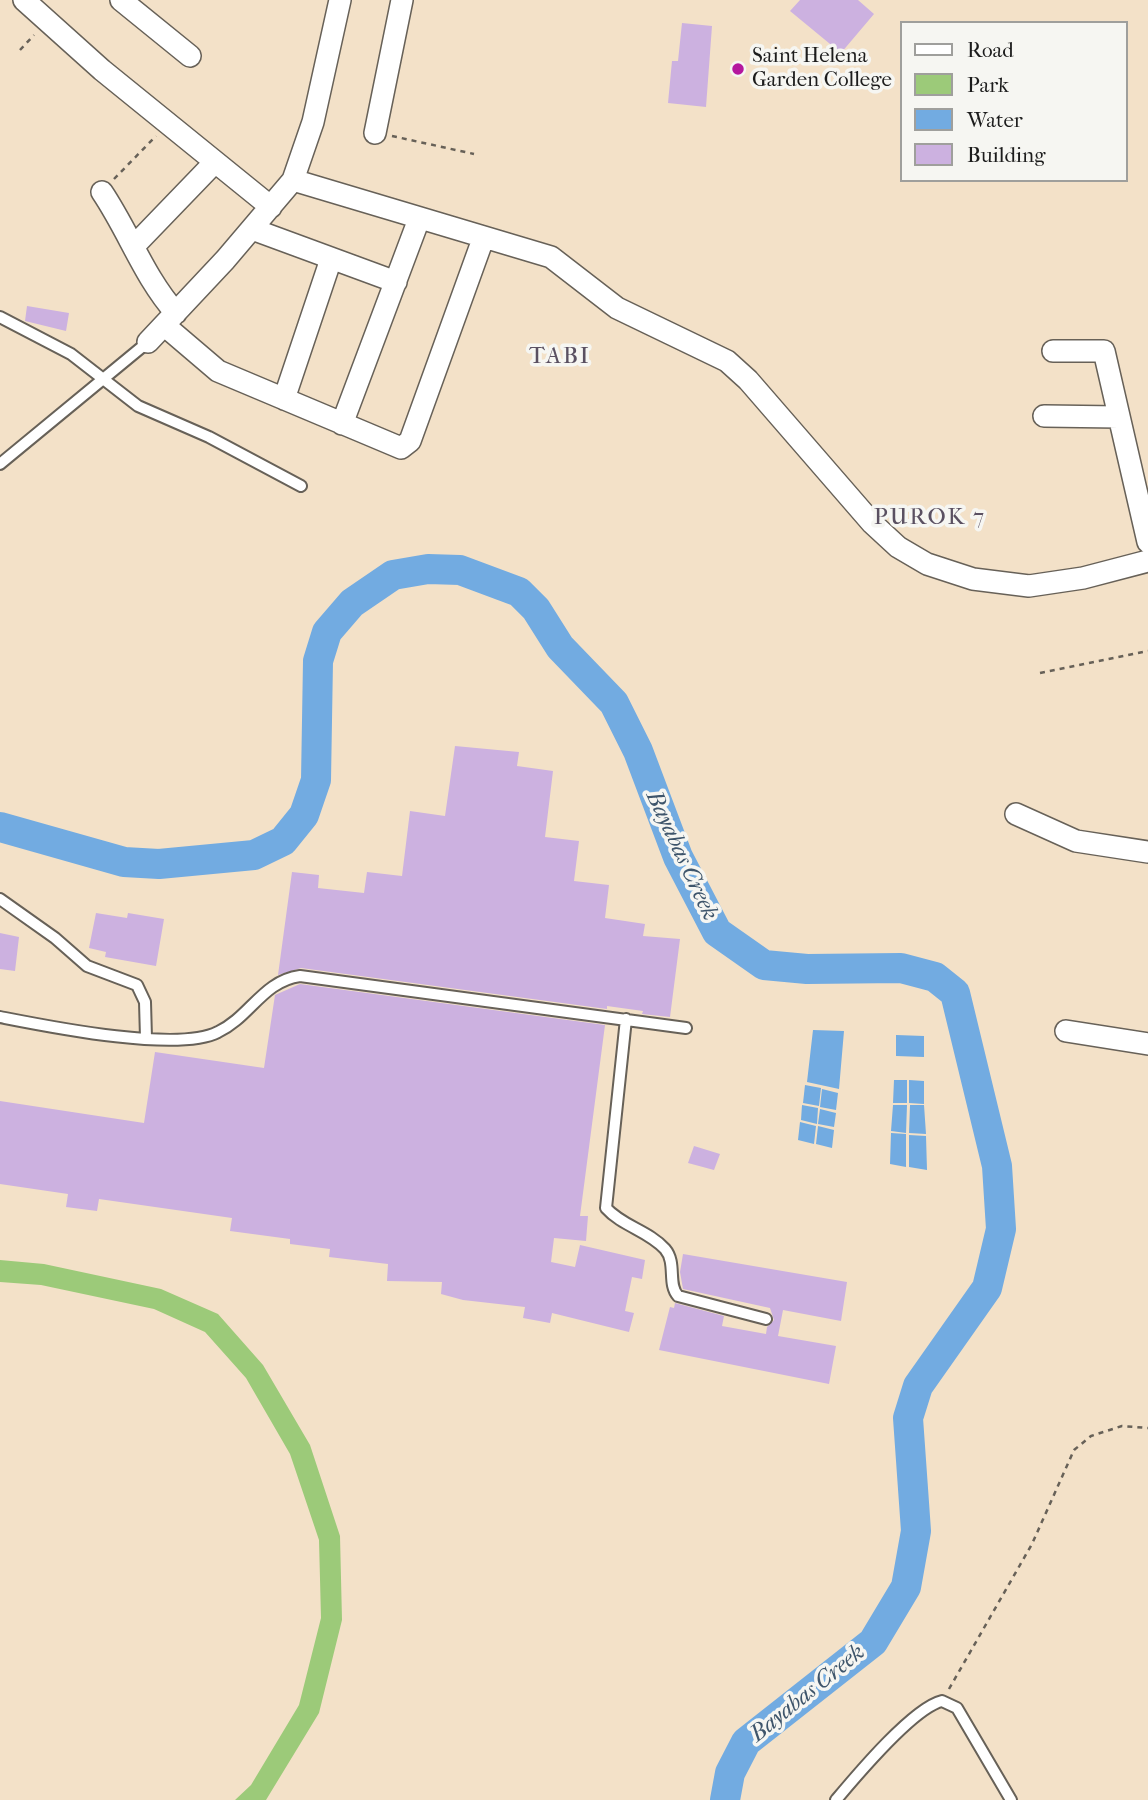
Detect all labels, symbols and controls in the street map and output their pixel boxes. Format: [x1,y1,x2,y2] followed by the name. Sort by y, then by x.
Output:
[900,21,1127,182] legend
[967,38,1014,62] text: Road
[752,44,892,94] place label: Saint Helena Garden College
[730,61,746,77] marker: Saint Helena Garden College
[967,73,1009,97] text: Park
[967,108,1023,132] text: Water
[967,143,1045,167] text: Building
[530,343,590,371] district label: TABI
[875,504,985,532] district label: PUROK 7
[639,787,723,925] water label: Bayabas Creek
[745,1639,871,1749] water label: Bayabas Creek

